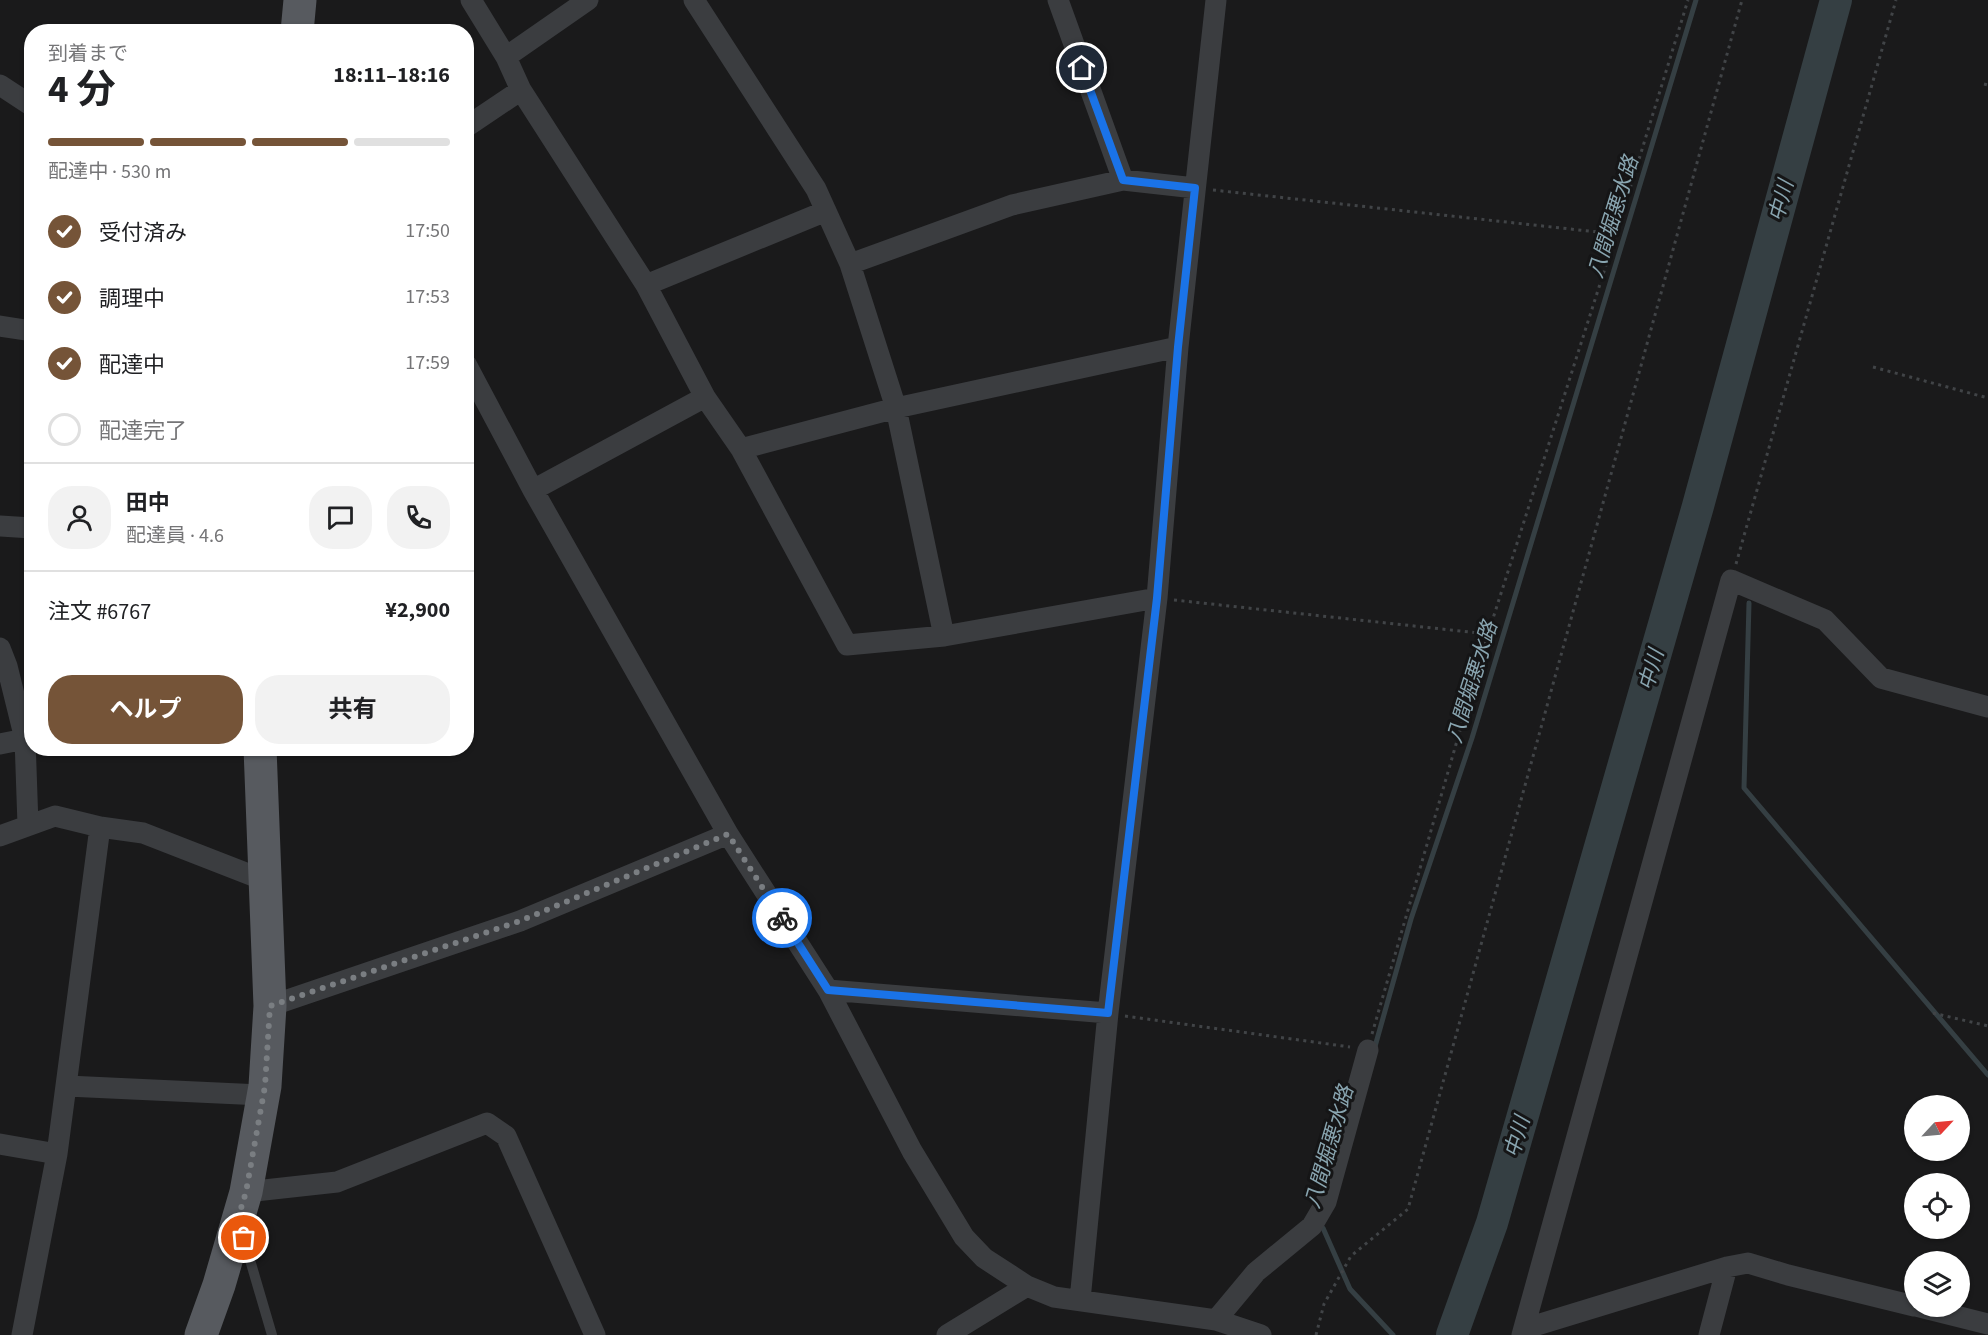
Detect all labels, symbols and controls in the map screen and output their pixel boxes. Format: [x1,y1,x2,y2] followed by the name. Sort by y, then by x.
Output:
[48,40,128,68] text: 到着まで
[1056,42,1107,93] pin
[1065,51,1098,84] icon: home
[333,59,450,91] text: 18:11–18:16
[48,62,115,118] text: 4 分
[1580,150,1646,282] water label: 八間堀悪水路
[48,158,171,186] text: 配達中 · 530 m
[1761,175,1801,225] water label: 中川
[48,215,81,248] icon: check
[99,217,187,249] text: 受付済み
[405,217,450,245] text: 17:50
[48,281,81,314] icon: check
[99,283,165,315] text: 調理中
[405,283,450,311] text: 17:53
[48,347,81,380] icon: check
[99,349,165,381] text: 配達中
[405,349,450,377] text: 17:59
[99,415,187,447] text: 配達完了
[48,486,111,549] button: person
[309,486,372,549] button: chat
[387,486,450,549] button: phone
[126,487,170,519] text: 田中
[126,522,224,550] text: 配達員 · 4.6
[385,594,450,626] text: ¥2,900
[48,596,151,628] text: 注文 #6767
[1439,615,1505,747] water label: 八間堀悪水路
[1631,644,1672,694] water label: 中川
[48,675,243,744] button: ヘルプ
[255,675,450,744] button: 共有
[752,888,812,948] courier
[766,902,799,935] icon: bike
[1297,1080,1361,1212] water label: 八間堀悪水路
[1904,1095,1970,1161] north arrow
[1904,1095,1970,1317] map controls
[1497,1111,1538,1161] water label: 中川
[1904,1173,1970,1239] button: locate
[218,1212,269,1263] pin
[227,1221,260,1254] icon: bag
[1904,1251,1970,1317] button: layers

